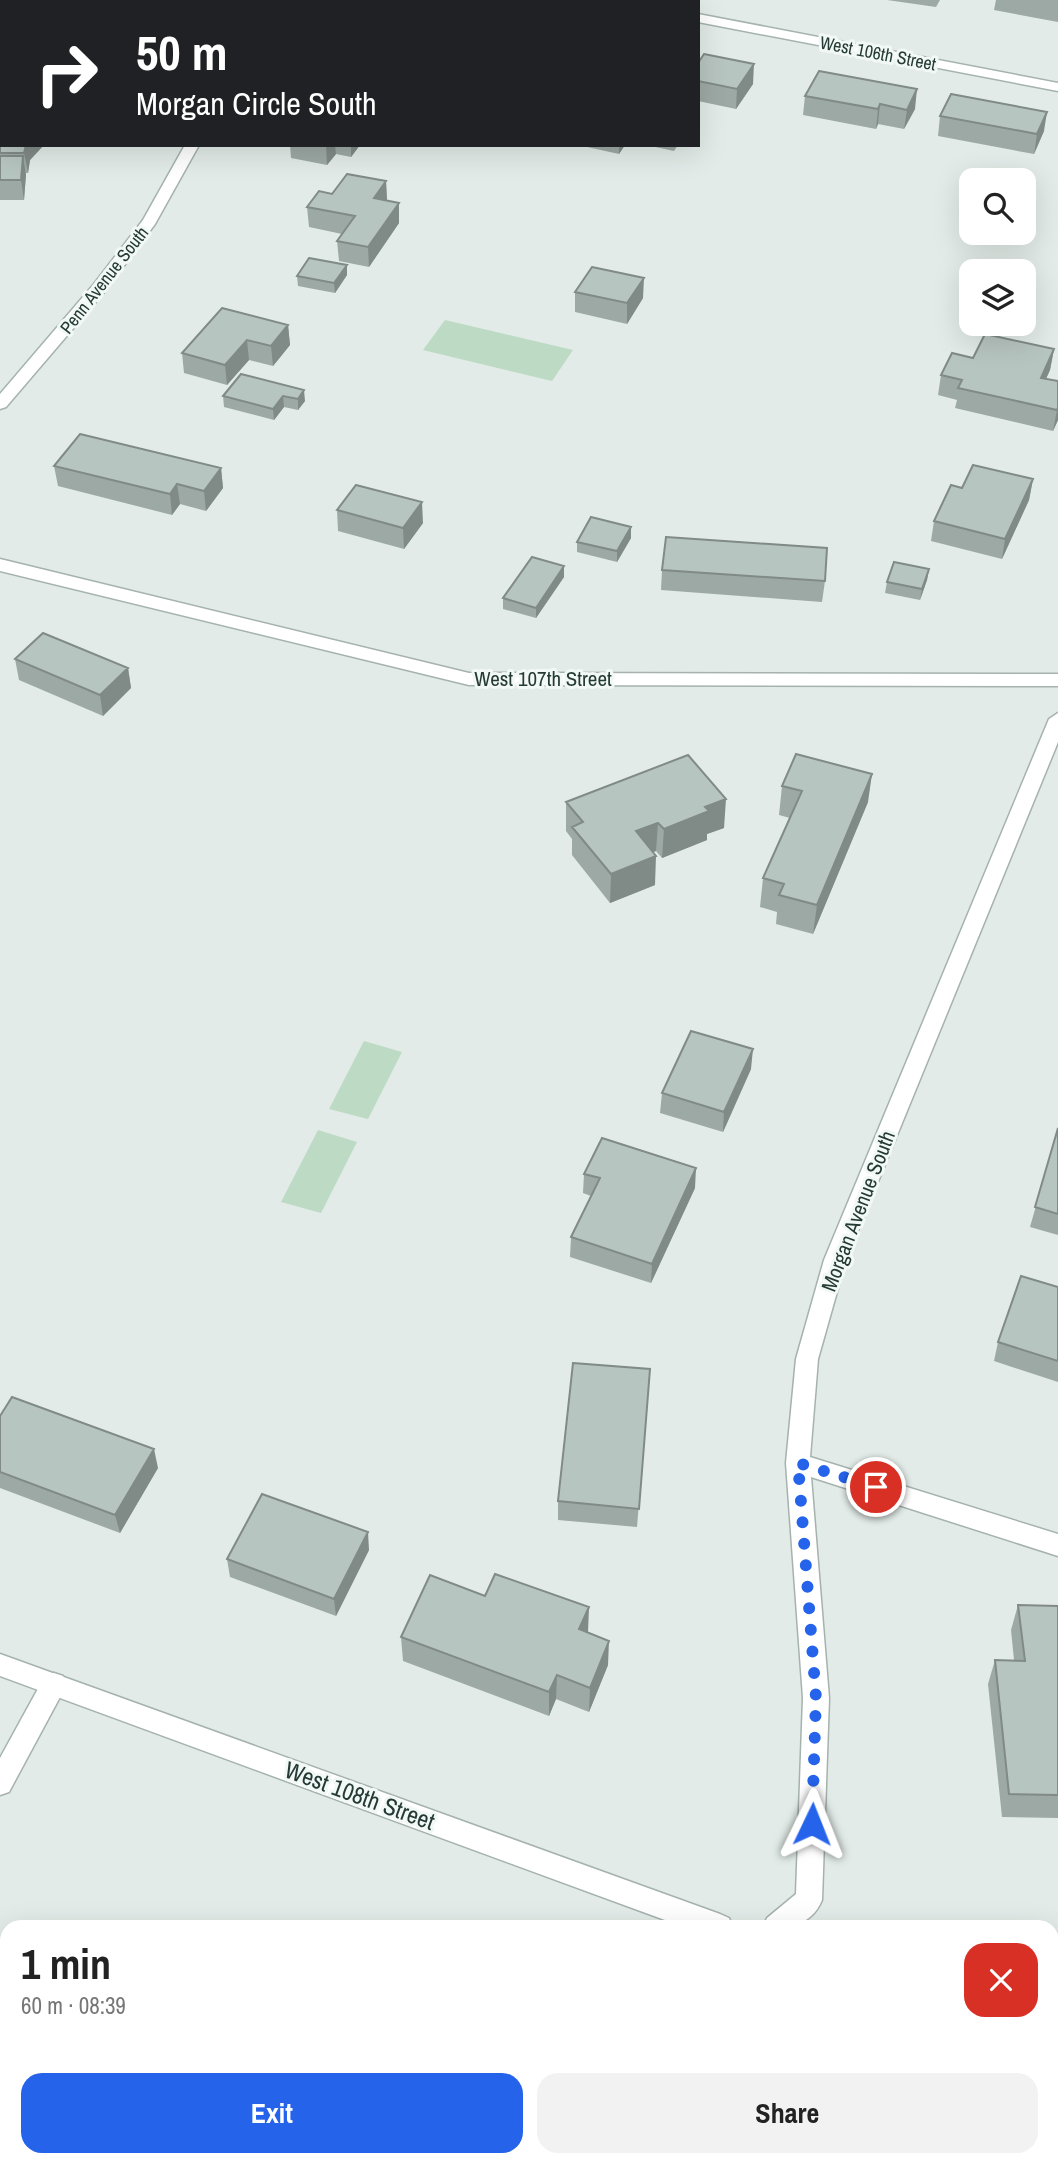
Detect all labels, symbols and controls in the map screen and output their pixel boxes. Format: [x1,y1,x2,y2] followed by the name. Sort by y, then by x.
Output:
[136,19,228,85] text: 50 m
[21,28,112,119] icon: right
[818,29,938,77] street label: West 106th Street
[136,82,377,125] text: Morgan Circle South
[959,168,1036,336] map controls
[959,168,1036,245] button: search
[54,221,154,339] street label: Penn Avenue South
[959,259,1036,336] button: layers
[474,664,612,693] street label: West 107th Street
[814,1126,902,1296] street label: Morgan Avenue South
[846,1457,906,1517] pin
[857,1468,895,1506] icon: arrive
[281,1753,440,1837] street label: West 108th Street
[775,1787,849,1861] position arrow
[21,1936,111,1992] text: 1 min
[964,1943,1038,2017] button: close
[21,1990,126,2021] text: 60 m · 08:39
[21,2073,523,2153] button: Exit
[537,2073,1038,2153] button: Share

